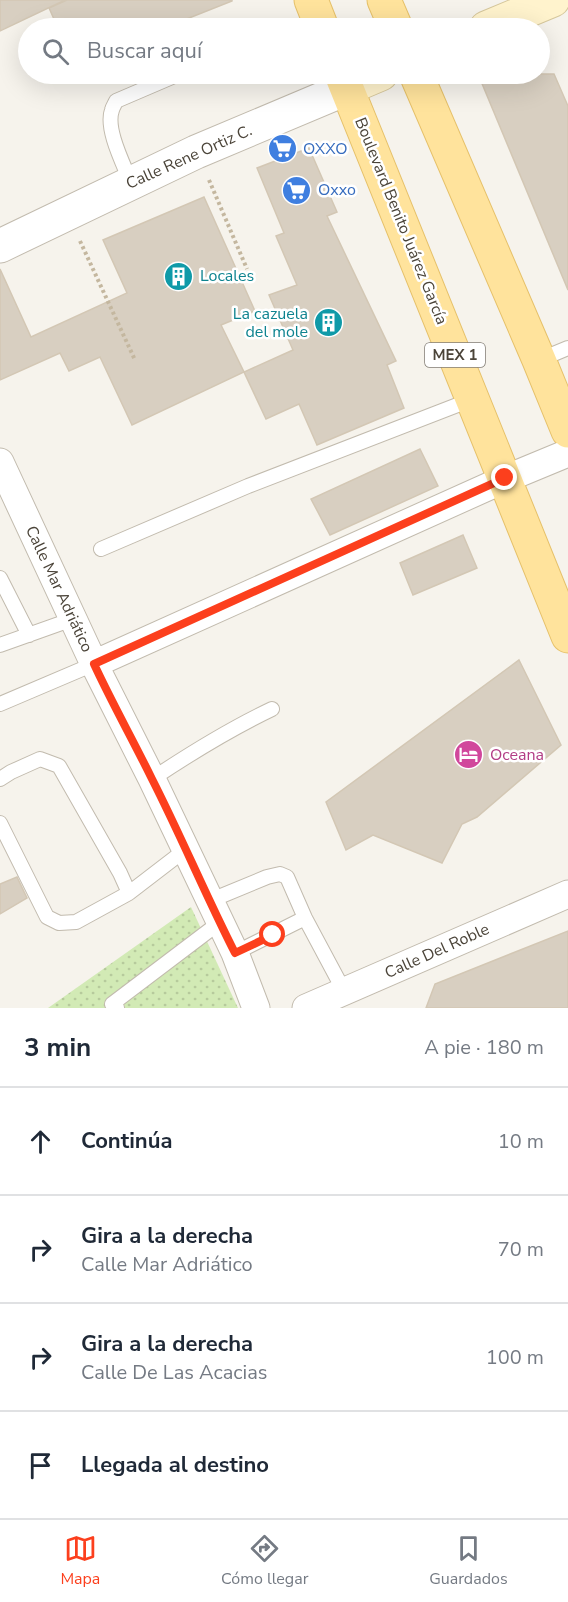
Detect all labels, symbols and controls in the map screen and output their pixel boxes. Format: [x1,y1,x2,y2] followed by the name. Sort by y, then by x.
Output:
[18,18,550,84] search box
[39,35,72,68] icon: search
[87,36,202,66] text: Buscar aquí
[349,114,453,328] street label: Boulevard Benito Juárez García
[123,119,255,195] street label: Calle Rene Ortiz C.
[266,133,298,165] supermarket icon: OXXO
[303,138,348,160] place label: OXXO
[281,174,313,206] supermarket icon: Oxxo
[318,179,356,201] place label: Oxxo
[163,260,195,292] building icon: Locales
[200,265,254,287] place label: Locales
[233,303,308,343] place label: La cazuela del mole
[313,307,345,339] building icon: La cazuela del mole
[425,343,485,367] road number: MEX 1
[491,464,517,490] route end
[20,522,98,656] street label: Calle Mar Adriático
[453,739,485,771] hotel icon: Oceana
[490,744,544,766] place label: Oceana
[381,918,493,984] street label: Calle Del Roble
[259,921,285,947] route start
[24,1030,91,1065] text: 3 min
[424,1034,544,1061] text: A pie · 180 m
[24,1125,57,1158] icon: ahead
[81,1126,172,1156] text: Continúa
[498,1128,544,1155] text: 10 m
[81,1221,253,1251] text: Gira a la derecha
[24,1233,57,1266] icon: right
[498,1236,544,1263] text: 70 m
[81,1251,253,1278] text: Calle Mar Adriático
[81,1329,253,1359] text: Gira a la derecha
[24,1341,57,1374] icon: right
[486,1344,544,1371] text: 100 m
[81,1359,267,1386] text: Calle De Las Acacias
[24,1449,57,1482] icon: arrive
[81,1450,269,1480] text: Llegada al destino
[60,1532,100,1590] tab: Mapa
[221,1532,308,1590] tab: Cómo llegar
[429,1532,508,1590] tab: Guardados

